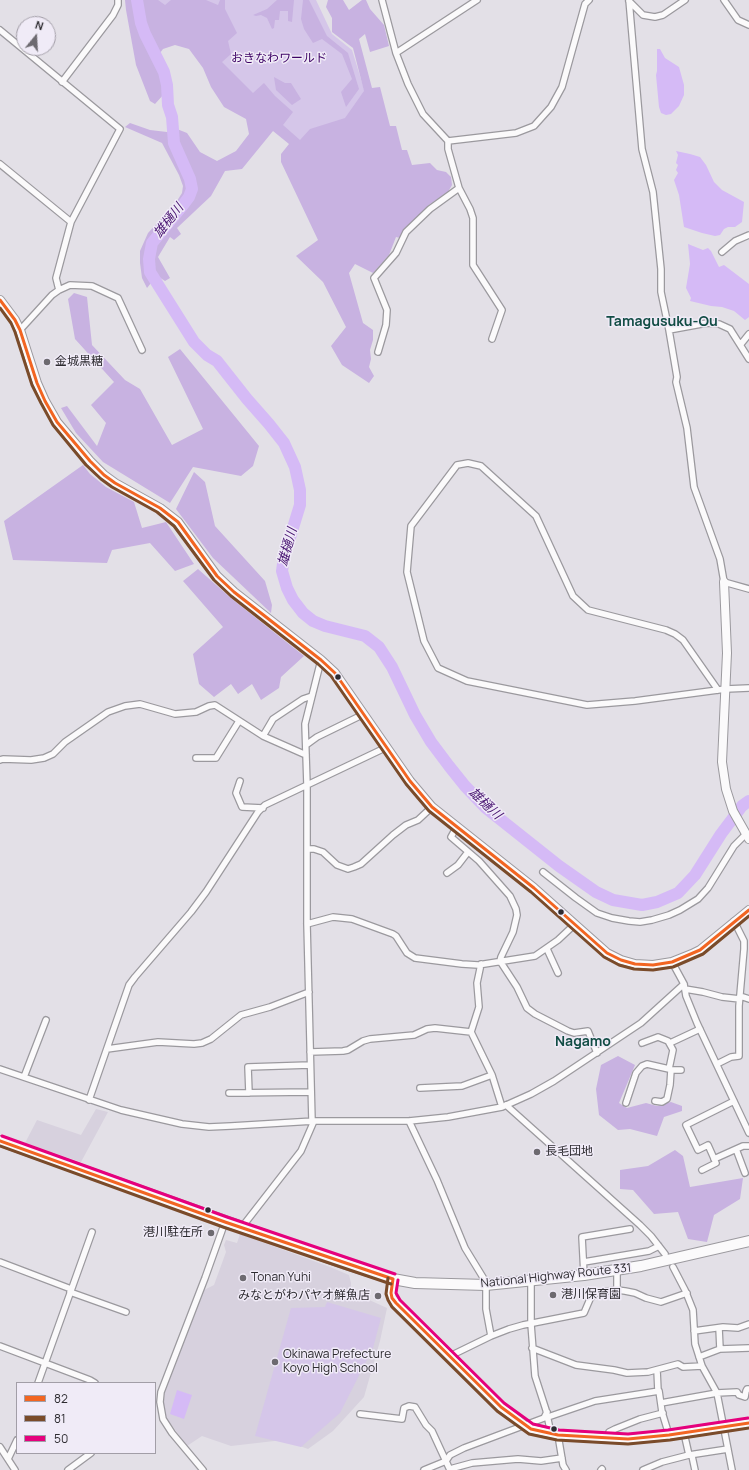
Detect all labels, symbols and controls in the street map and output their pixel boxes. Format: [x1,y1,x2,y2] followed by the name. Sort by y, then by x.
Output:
[16,16,56,56] north arrow
[33,17,46,33] text: N
[231,52,327,66] park label: おきなわワールド
[151,201,187,241] water label: 雄樋川
[606,314,718,330] district label: Tamagusuku-Ou
[55,355,103,369] place label: 金城黒糖
[42,357,52,367] marker: 金城黒糖
[275,526,301,568] water label: 雄樋川
[333,672,343,682] unlabelled marker
[465,785,505,823] water label: 雄樋川
[556,907,566,917] unlabelled marker
[555,1034,611,1050] district label: Nagamo
[545,1145,593,1159] place label: 長毛団地
[532,1147,542,1157] marker: 長毛団地
[203,1205,213,1215] unlabelled marker
[143,1226,203,1240] place label: 港川駐在所
[206,1228,216,1238] marker: 港川駐在所
[480,1261,632,1291] street label: National Highway Route 331
[251,1271,311,1285] place label: Tonan Yuhi
[238,1273,248,1283] marker: Tonan Yuhi
[561,1288,621,1302] place label: 港川保育園
[238,1289,370,1303] place label: みなとがわパヤオ鮮魚店
[548,1290,558,1300] marker: 港川保育園
[373,1291,383,1301] marker: みなとがわパヤオ鮮魚店
[283,1348,391,1376] place label: Okinawa Prefecture Koyo High School
[270,1357,280,1367] marker: Okinawa Prefecture Koyo High School
[16,1382,156,1454] legend
[54,1390,68,1407] text: 82
[54,1410,66,1427] text: 81
[549,1424,559,1434] unlabelled marker
[54,1430,68,1447] text: 50

